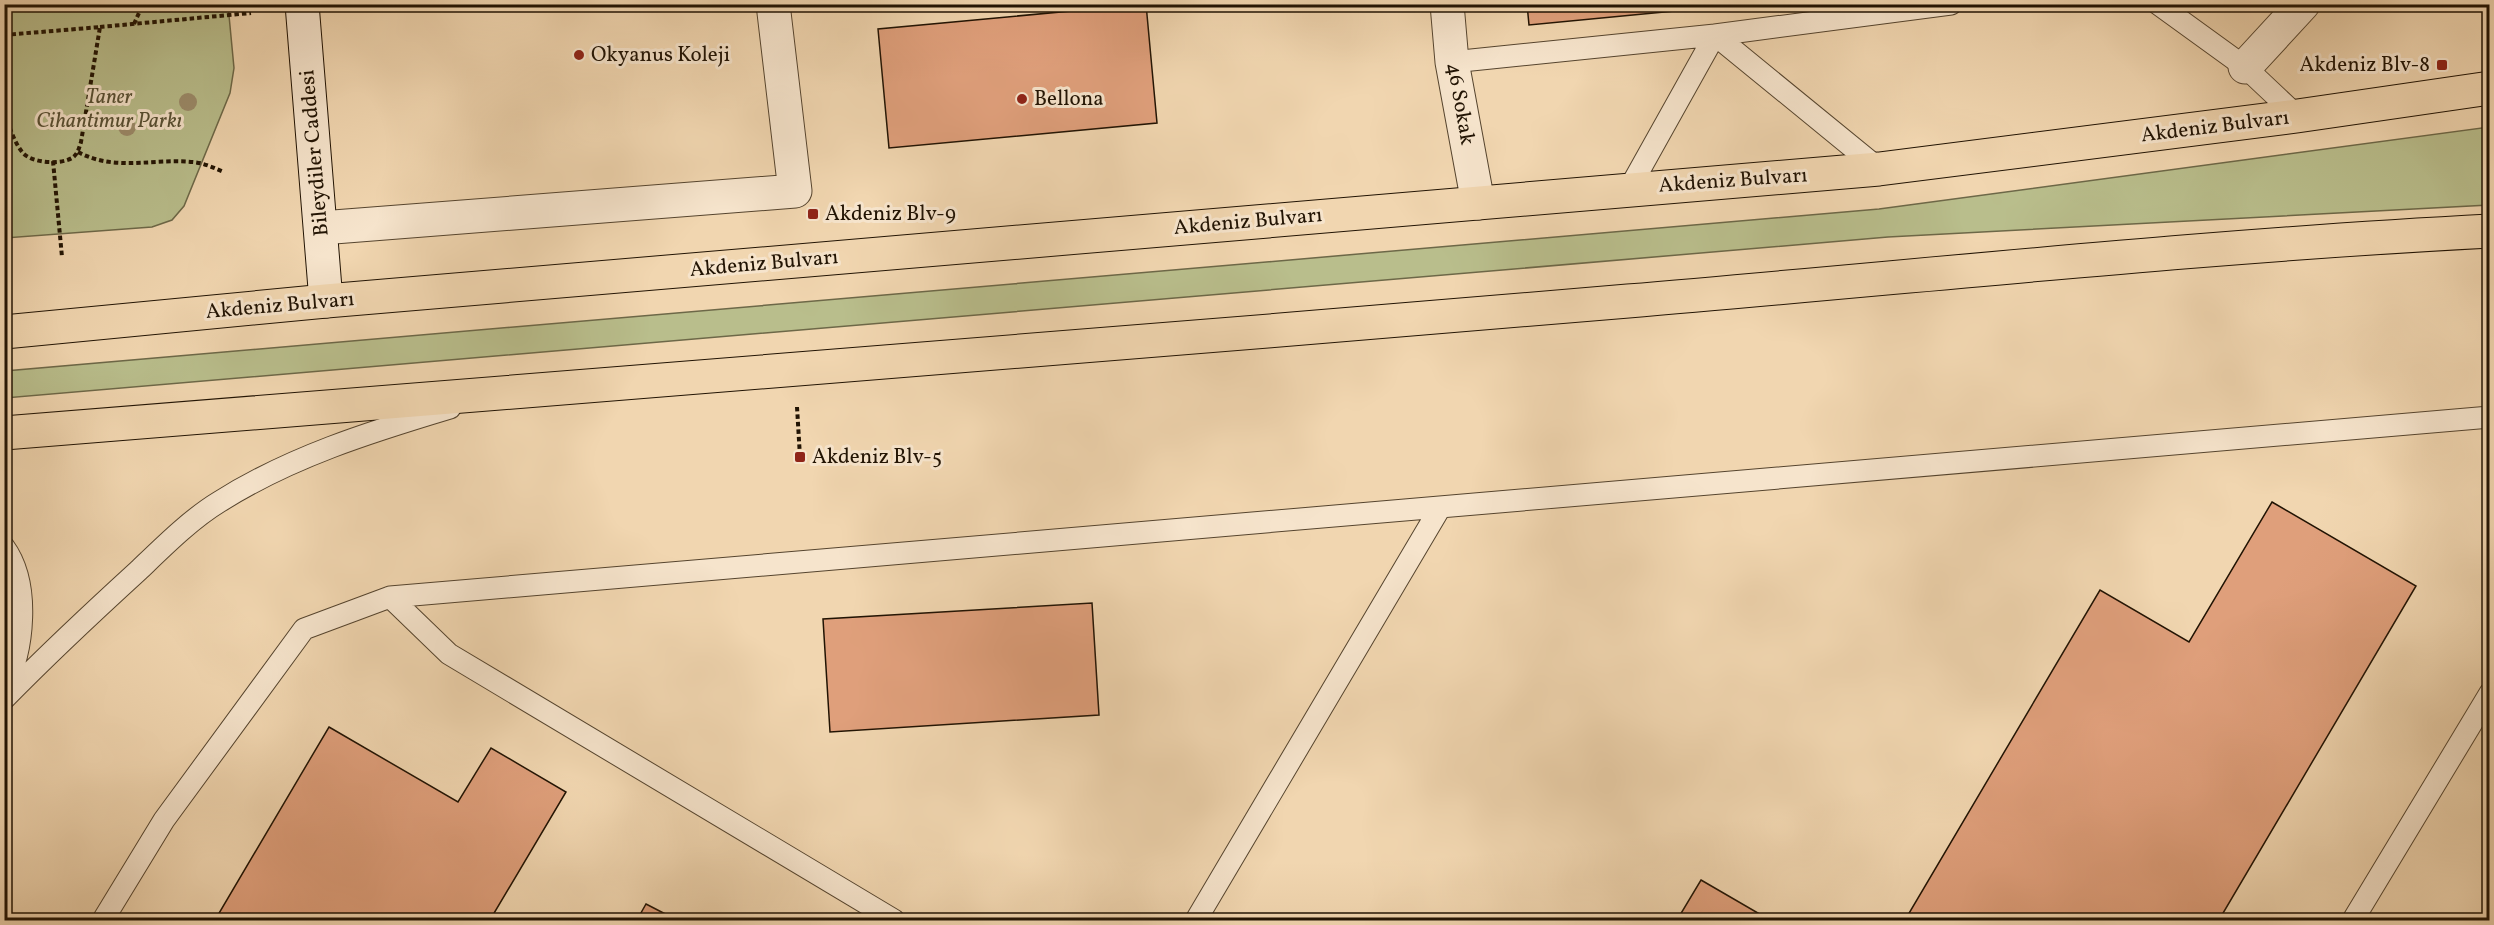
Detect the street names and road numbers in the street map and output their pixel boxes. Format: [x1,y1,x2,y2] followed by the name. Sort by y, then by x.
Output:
[1439,61,1482,148] street label: 46 Sokak
[293,68,337,238] street label: Bileydiler Caddesi
[2139,104,2291,150] street label: Akdeniz Bulvarı
[1658,161,1808,201] street label: Akdeniz Bulvarı
[1172,201,1324,243] street label: Akdeniz Bulvarı
[688,243,840,285] street label: Akdeniz Bulvarı
[204,285,356,327] street label: Akdeniz Bulvarı

